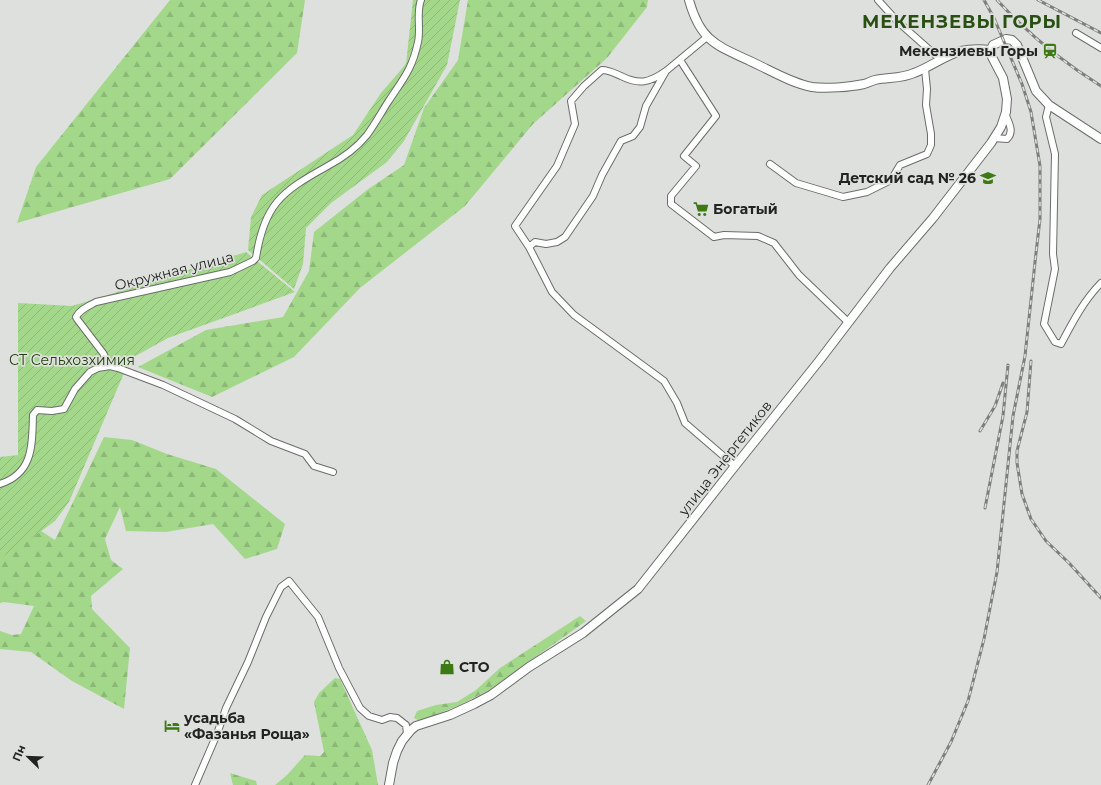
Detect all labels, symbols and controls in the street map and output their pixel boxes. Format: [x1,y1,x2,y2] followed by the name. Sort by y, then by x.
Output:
[862,11,1062,33] district label: МЕКЕНЗЕВЫ ГОРЫ
[899,42,1038,60] place label: Мекензиевы Горы
[1041,42,1059,60] station icon: Мекензиевы Горы
[839,169,976,187] place label: Детский сад № 26
[979,169,997,187] school or university icon: Детский сад № 26
[692,200,710,218] supermarket icon: Богатый
[713,200,778,218] place label: Богатый
[113,248,235,294] street label: Окружная улица
[9,351,135,369] park label: СТ Сельхозхимия
[674,397,776,520] street label: улица Энергетиков
[438,658,456,676] shop icon: СТО
[459,658,490,676] place label: СТО
[183,709,310,743] place label: усадьба «Фазанья Роща»
[163,717,181,735] hotel icon: усадьба «Фазанья Роща»
[8,737,48,777] north arrow
[9,743,28,763] text: Пн

